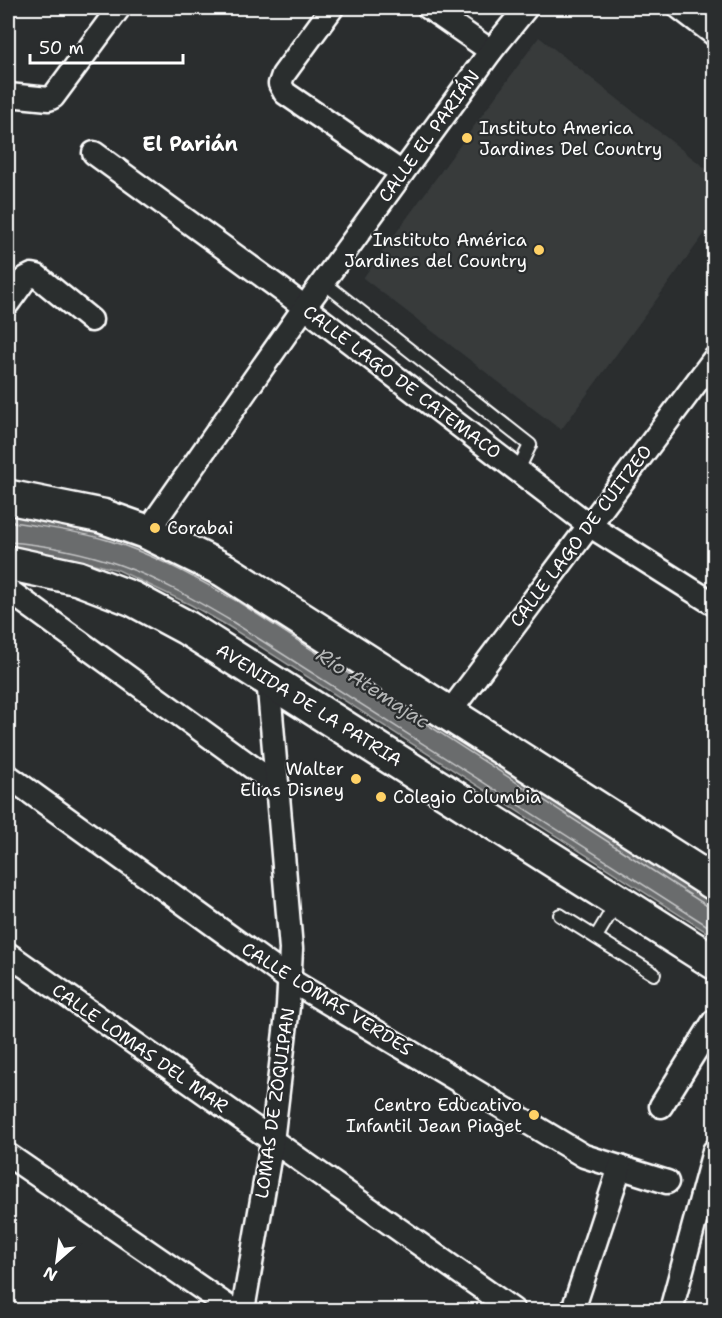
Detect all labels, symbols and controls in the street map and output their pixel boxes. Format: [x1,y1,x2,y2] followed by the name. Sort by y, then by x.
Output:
[30,27,183,65] scale bar
[39,36,84,60] text: 50 m
[373,65,485,207] street label: CALLE EL PARIÁN
[479,116,662,161] place label: Instituto America Jardines Del Country
[142,131,238,157] district label: El Parián
[460,131,474,145] marker: Instituto America Jardines Del Country
[344,228,527,273] place label: Instituto América Jardines del Country
[532,243,546,257] marker: Instituto América Jardines del Country
[298,300,506,464] street label: CALLE LAGO DE CATEMACO
[505,440,657,632] street label: CALLE LAGO DE CUITZEO
[167,516,234,540] place label: Corabai
[148,521,162,535] marker: Corabai
[212,638,406,772] street label: AVENIDA DE LA PATRIA
[311,642,435,734] water label: Río Atemajac
[240,757,344,802] place label: Walter Elias Disney
[349,772,363,786] marker: Walter Elias Disney
[393,785,541,809] place label: Colegio Columbia
[374,790,388,804] marker: Colegio Columbia
[237,937,417,1061] street label: CALLE LOMAS VERDES
[47,978,233,1118] street label: CALLE LOMAS DEL MAR
[250,1006,300,1200] street label: LOMAS DE ZOQUIPAN
[346,1093,522,1138] place label: Centro Educativo Infantil Jean Piaget
[527,1108,541,1122] marker: Centro Educativo Infantil Jean Piaget
[27,1231,87,1291] north arrow
[40,1262,61,1286] text: N

